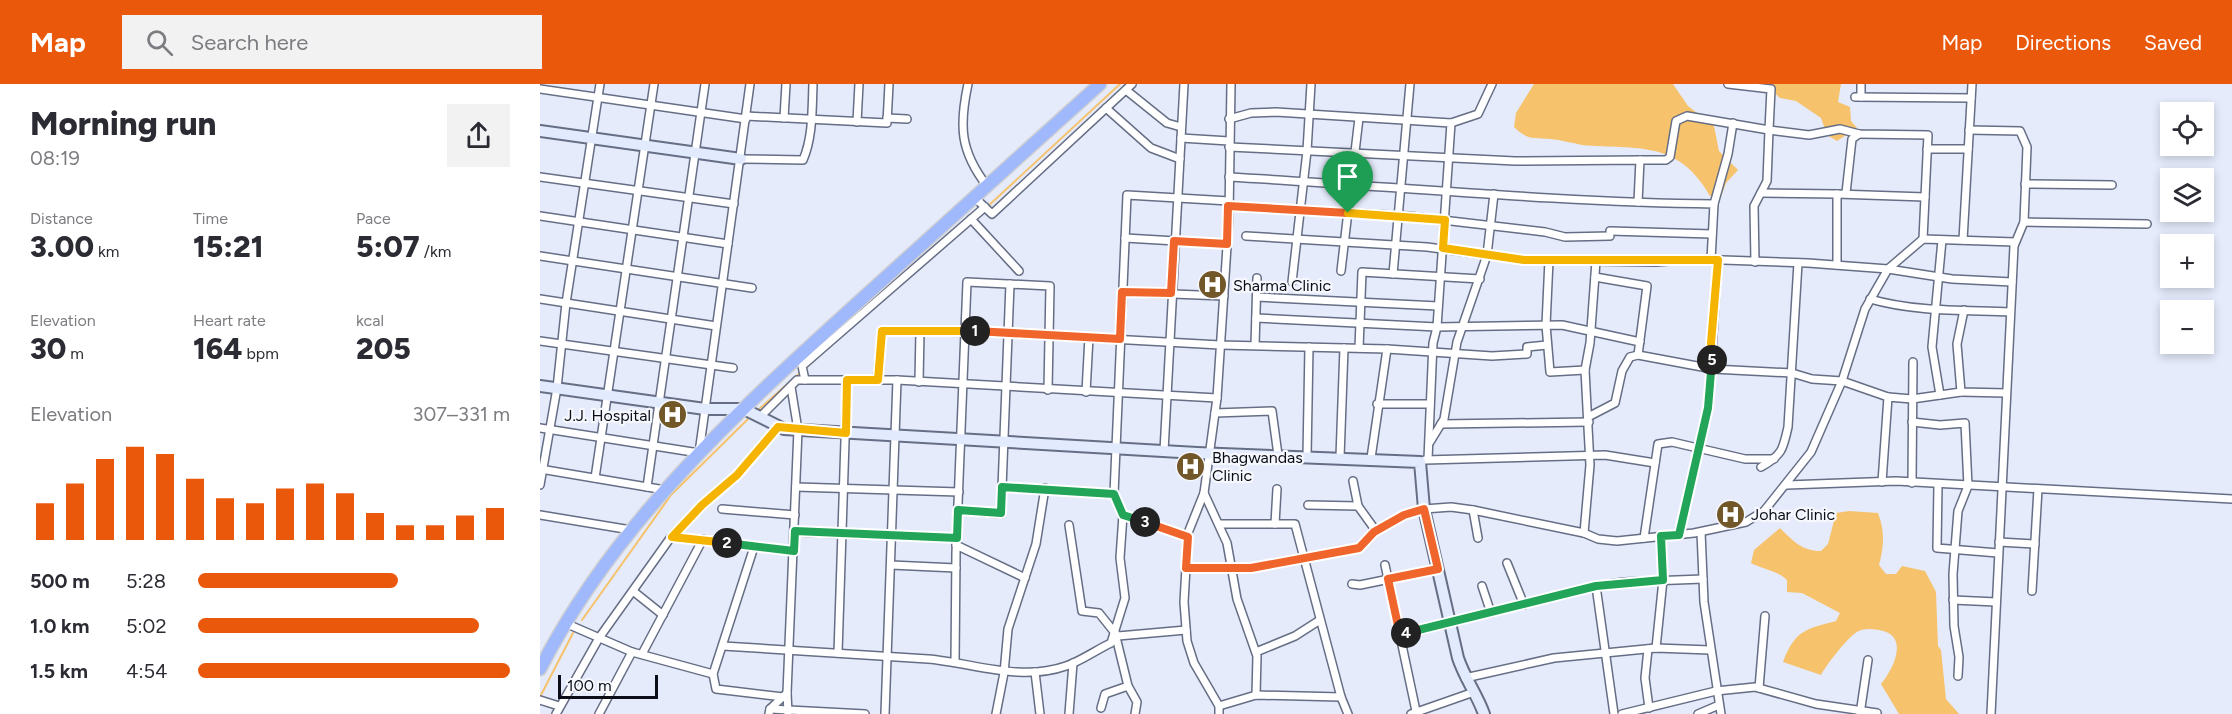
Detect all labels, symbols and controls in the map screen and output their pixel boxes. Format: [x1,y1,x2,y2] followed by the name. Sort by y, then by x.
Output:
[122,15,542,69] search box
[30,25,86,59] text: Map
[143,26,176,59] icon: search
[191,29,308,56] text: Search here
[1941,30,1982,55] text: Map
[2015,30,2111,55] text: Directions
[2144,30,2202,55] text: Saved
[2160,102,2214,354] map controls
[2160,102,2214,156] button: locate
[30,104,216,143] text: Morning run
[447,104,510,167] button: share
[30,146,80,170] text: 08:19
[1322,151,1373,213] pin
[1331,160,1364,193] icon: arrive
[2160,168,2214,222] button: layers
[30,209,93,228] text: Distance
[193,209,228,228] text: Time
[356,209,391,228] text: Pace
[30,228,94,265] text: 3.00
[193,228,263,265] text: 15:21
[356,228,420,265] text: 5:07
[2160,234,2214,288] button: +
[94,242,119,261] text: km
[420,242,451,261] text: /km
[1196,269,1228,301] hospital icon: Sharma Clinic
[1233,276,1331,295] place label: Sharma Clinic
[2160,300,2214,354] button: −
[30,311,96,330] text: Elevation
[193,311,266,330] text: Heart rate
[356,311,384,330] text: kcal
[960,316,990,346] pin: 1
[972,321,978,340] text: 1
[30,330,66,367] text: 30
[193,330,243,367] text: 164
[356,330,411,367] text: 205
[66,344,84,363] text: m
[243,344,279,363] text: bpm
[1697,345,1727,375] pin: 5
[1707,350,1717,369] text: 5
[656,399,688,431] hospital icon: J.J. Hospital
[30,402,112,426] text: Elevation
[413,402,510,426] text: 307–331 m
[564,406,651,425] place label: J.J. Hospital
[1212,448,1303,485] place label: Bhagwandas Clinic
[1175,450,1207,482] hospital icon: Bhagwandas Clinic
[1714,498,1746,530] hospital icon: Johar Clinic
[1751,505,1835,524] place label: Johar Clinic
[1130,507,1160,537] pin: 3
[1141,512,1149,531] text: 3
[712,528,742,558] pin: 2
[722,533,732,552] text: 2
[30,569,90,593] text: 500 m
[126,569,166,593] text: 5:28
[30,614,89,638] text: 1.0 km
[126,614,167,638] text: 5:02
[1391,618,1421,648] pin: 4
[1401,623,1411,642] text: 4
[30,659,88,683] text: 1.5 km
[126,659,167,683] text: 4:54
[558,672,658,700] scale bar
[567,676,612,695] text: 100 m

